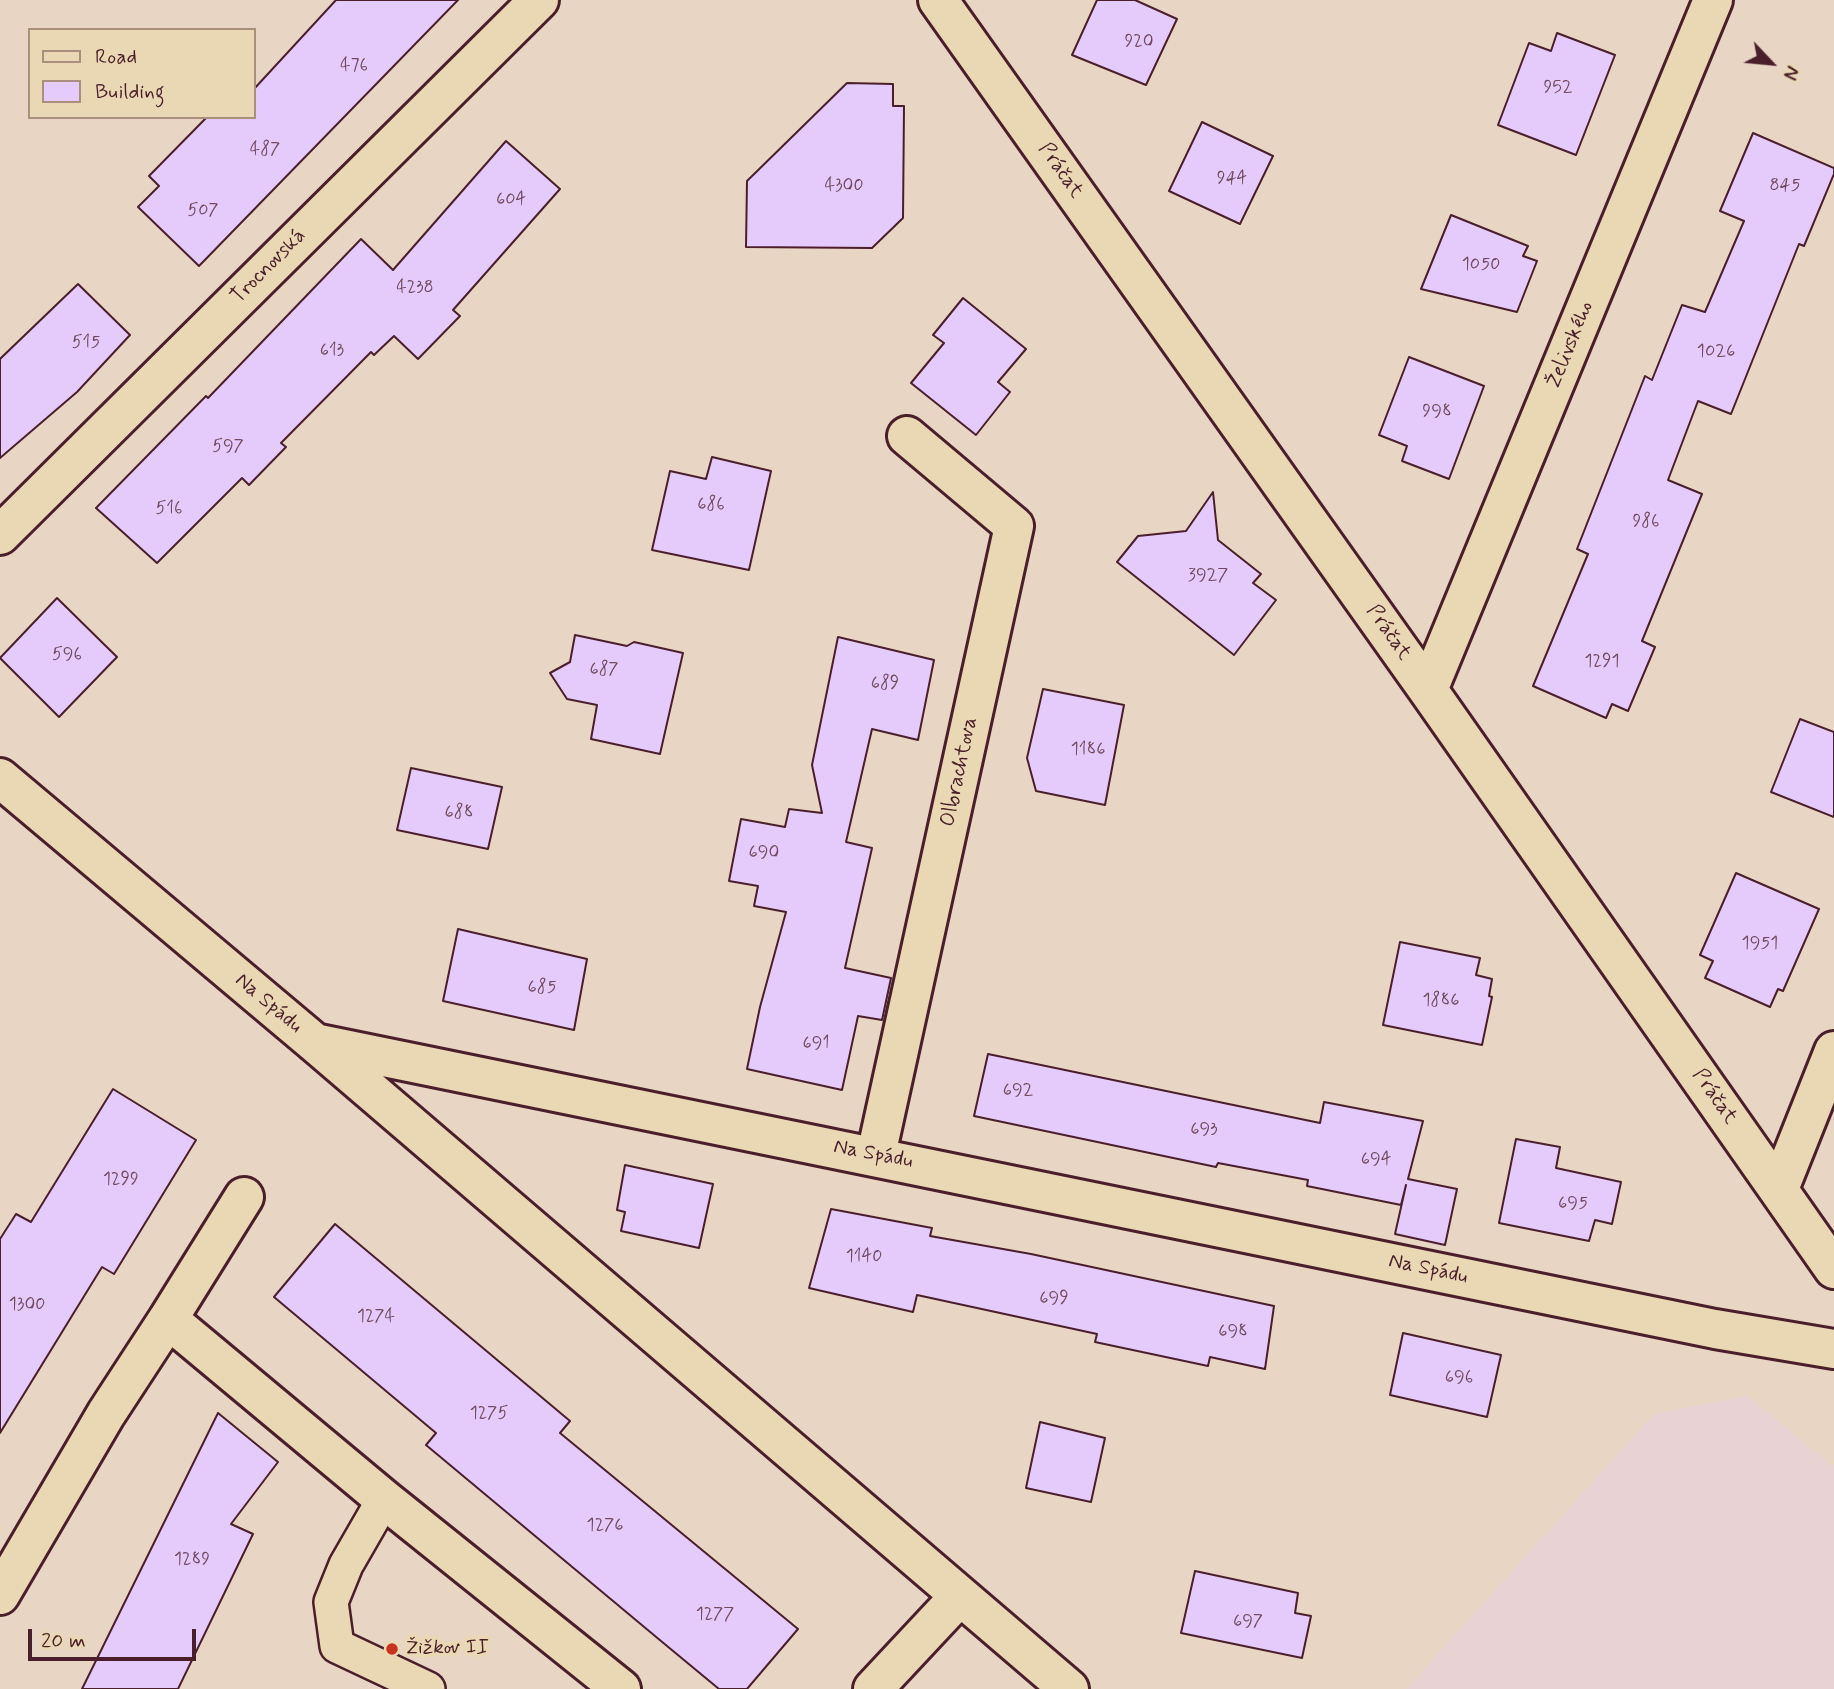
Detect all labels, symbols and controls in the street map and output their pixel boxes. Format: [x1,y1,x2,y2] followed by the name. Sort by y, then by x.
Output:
[28,28,256,119] legend
[1736,28,1806,98] north arrow
[1124,31,1154,53] house number: 920
[95,43,137,71] text: Road
[340,55,368,77] house number: 476
[1776,61,1804,84] text: N
[1543,77,1573,99] house number: 952
[95,78,165,106] text: Building
[1032,138,1088,204] street label: Práčat
[250,139,280,161] house number: 487
[1217,168,1247,190] house number: 944
[825,175,863,197] house number: 4300
[1769,175,1801,197] house number: 845
[496,189,526,211] house number: 604
[187,200,219,222] house number: 507
[226,224,312,310] street label: Trocnovská
[1462,254,1500,276] house number: 1050
[396,277,434,299] house number: 4238
[1542,298,1600,392] street label: Želivského
[72,332,100,354] house number: 515
[320,340,344,362] house number: 613
[1697,341,1735,363] house number: 1026
[1422,401,1452,423] house number: 998
[212,436,244,458] house number: 597
[697,494,725,516] house number: 686
[155,498,183,520] house number: 516
[1632,511,1660,533] house number: 986
[1188,565,1228,587] house number: 3927
[1360,600,1416,666] street label: Práčat
[52,644,82,666] house number: 596
[1584,651,1620,673] house number: 1291
[589,659,619,681] house number: 687
[871,673,899,695] house number: 689
[936,715,984,829] street label: Olbrachtova
[1071,739,1105,761] house number: 1186
[445,802,473,824] house number: 688
[749,842,779,864] house number: 690
[1742,933,1778,955] house number: 1951
[229,969,307,1039] street label: Na Spádu
[527,977,557,999] house number: 685
[1423,990,1459,1012] house number: 1886
[803,1033,829,1055] house number: 691
[1686,1064,1742,1130] street label: Práčat
[1003,1080,1033,1102] house number: 692
[1190,1119,1218,1141] house number: 693
[831,1135,915,1175] street label: Na Spádu
[1361,1149,1391,1171] house number: 694
[103,1169,139,1191] house number: 1299
[1558,1193,1588,1215] house number: 695
[846,1246,882,1268] house number: 1140
[1386,1249,1470,1291] street label: Na Spádu
[1039,1288,1069,1310] house number: 699
[9,1294,45,1316] house number: 1300
[357,1306,395,1328] house number: 1274
[1218,1321,1248,1343] house number: 698
[1445,1367,1473,1389] house number: 696
[470,1403,508,1425] house number: 1275
[587,1515,623,1537] house number: 1276
[174,1549,210,1571] house number: 1289
[696,1604,734,1626] house number: 1277
[1233,1611,1263,1633] house number: 697
[32,1616,200,1660] scale bar
[41,1627,86,1655] text: 20 m
[406,1636,489,1662] place label: Žižkov II
[384,1641,400,1657] marker: Žižkov II

